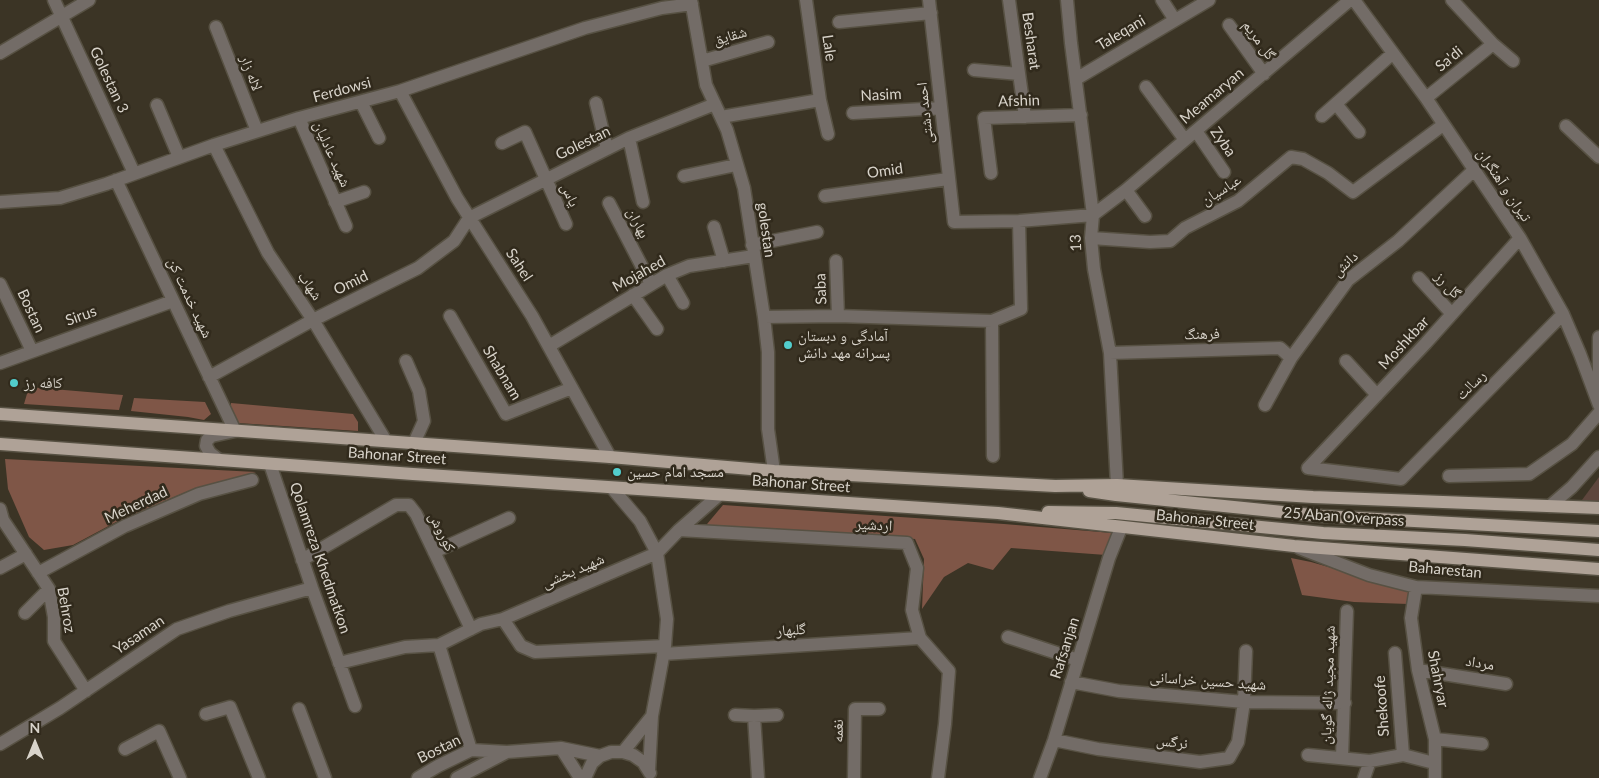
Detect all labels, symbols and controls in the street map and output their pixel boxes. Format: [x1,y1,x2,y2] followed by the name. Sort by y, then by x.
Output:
[1018,11,1044,71] street label: Besharat
[1093,11,1149,55] street label: Taleqani
[1239,17,1279,63] street label: گل مریم
[711,23,749,49] street label: شقایق
[818,34,840,62] street label: Lale
[1432,43,1466,75] street label: Sa'di
[86,44,132,116] street label: Golestan 3
[236,53,266,93] street label: لاله زار
[1176,64,1248,128] street label: Meamaryan
[311,74,373,106] street label: Ferdowsi
[913,81,937,145] street label: احمد دشتی
[860,85,902,105] street label: Nasim
[998,91,1040,111] street label: Afshin
[309,118,355,190] street label: شهید عادلیان
[553,122,613,164] street label: Golestan
[1206,124,1240,160] street label: Zyba
[1473,145,1535,225] street label: تیران و آهنگران
[866,160,904,182] street label: Omid
[1198,171,1244,209] street label: عباسیان
[557,180,583,210] street label: یاس
[753,201,779,259] street label: golestan
[623,205,653,241] street label: بهاران
[1067,234,1085,252] street label: 13
[502,245,536,285] street label: Sahel
[1328,247,1362,281] street label: دانش
[609,252,669,296] street label: Mojahed
[164,255,216,341] street label: شهید خدمت کن
[331,267,371,299] street label: Omid
[294,268,326,304] street label: شهاب
[1431,268,1465,302] street label: گل رز
[811,273,831,305] street label: Saba
[13,286,49,336] street label: Bostan
[63,302,99,330] street label: Sirus
[1375,313,1433,373] street label: Moshkbar
[1184,324,1220,344] street label: فرهنگ
[798,327,890,362] place label: آمادگی و دبستان پسرانه مهد دانش
[782,339,794,351] marker: آمادگی و دبستان پسرانه مهد دانش
[479,342,525,404] street label: Shabnam
[1452,366,1490,404] street label: رسالت
[24,374,63,392] place label: کافه رز
[8,377,20,389] marker: کافه رز
[347,444,447,468] street label: Bahonar Street
[627,463,724,481] place label: مسجد امام حسین
[611,466,623,478] marker: مسجد امام حسین
[751,472,851,496] street label: Bahonar Street
[286,480,354,636] street label: Qolamreza Khedmatkon
[102,483,170,527] street label: Meherdad
[1283,504,1405,530] street label: 25 Aban Overpass
[1155,506,1255,534] street label: Bahonar Street
[425,510,459,554] street label: کوروش
[855,515,893,535] street label: اردشیر
[539,550,607,592] street label: شهید بخشی
[1408,558,1482,582] street label: Baharestan
[53,586,79,634] street label: Behroz
[110,612,168,658] street label: Yasaman
[1047,615,1083,681] street label: Rafsanjan
[776,620,806,640] street label: گلبهار
[1317,625,1339,745] street label: شهید مجید ژاله گویان
[1424,649,1452,709] street label: Shahryar
[1464,652,1496,674] street label: مرداد
[1149,668,1267,694] street label: شهید حسین خراسانی
[1371,675,1393,737] street label: Shekoofe
[10,718,60,768] north arrow
[30,719,40,736] text: N
[829,719,847,743] street label: نغمه
[414,731,464,767] street label: Bostan
[1155,731,1189,753] street label: نرگس

